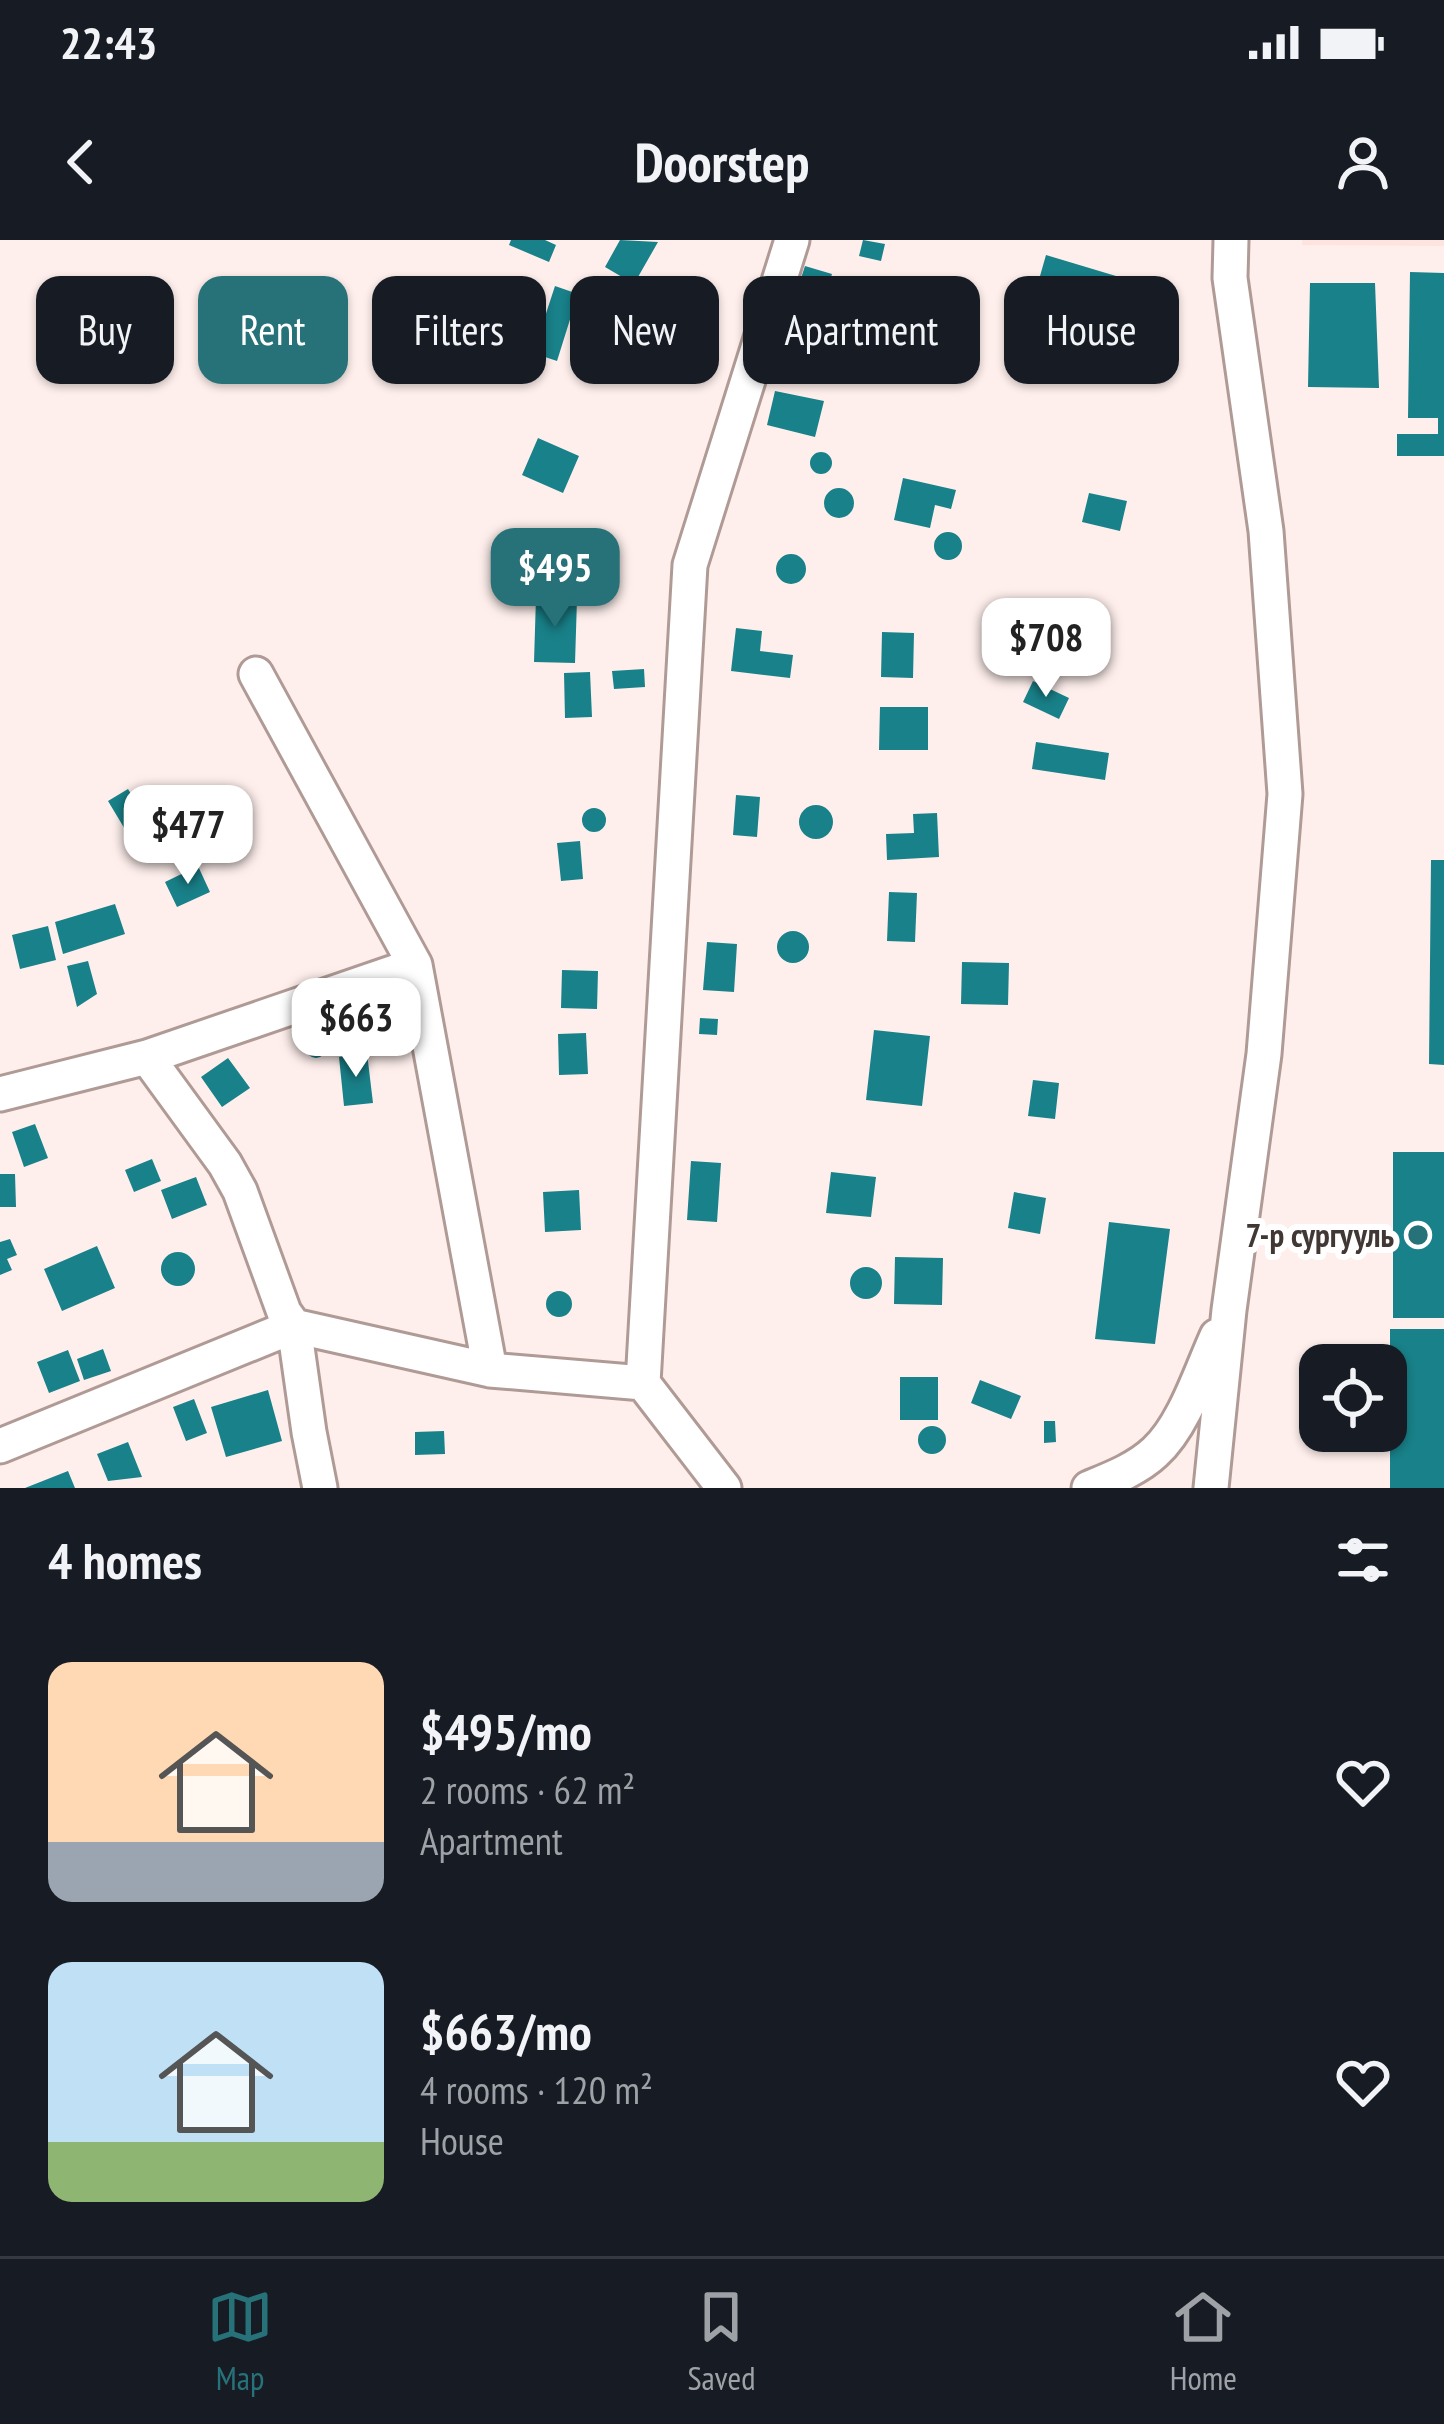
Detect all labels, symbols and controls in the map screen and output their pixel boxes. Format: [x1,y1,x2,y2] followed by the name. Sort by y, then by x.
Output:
[60,13,157,71] text: 22:43
[635,127,809,197] text: Doorstep
[48,129,114,195] icon: back
[1330,129,1396,195] icon: person
[36,276,174,384] chip: Buy
[198,276,348,384] chip: Rent
[372,276,546,384] chip: Filters
[570,276,719,384] chip: New
[743,276,980,384] chip: Apartment
[1004,276,1179,384] chip: House
[484,528,626,630] pin: $495
[518,541,592,592] text: $495
[975,598,1117,700] pin: $708
[1009,611,1083,662] text: $708
[117,785,259,887] pin: $477
[151,798,225,849] text: $477
[285,978,427,1080] pin: $663
[319,991,393,1042] text: $663
[1246,1213,1394,1256] place label: 7-р сургууль
[1405,1222,1431,1248] marker: 7-р сургууль
[1299,1344,1407,1452] map controls
[1299,1344,1407,1452] button: locate
[48,1527,202,1593] text: 4 homes
[1330,1527,1396,1593] icon: filters
[420,1698,592,1764] text: $495/mo
[144,1710,288,1854] icon: home
[1330,1749,1396,1815] icon: heart
[420,1764,635,1815] text: 2 rooms · 62 m²
[420,1815,563,1866] text: Apartment
[420,1998,592,2064] text: $663/mo
[144,2010,288,2154] icon: home
[1330,2049,1396,2115] icon: heart
[420,2064,653,2115] text: 4 rooms · 120 m²
[420,2115,504,2166] text: House
[207,2284,273,2399] tab: Map
[687,2284,755,2399] tab: Saved
[1170,2284,1237,2399] tab: Home

